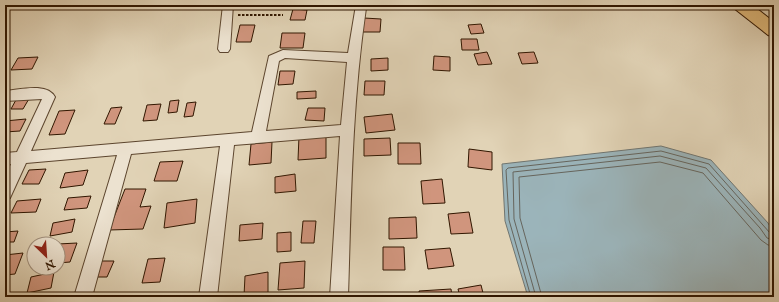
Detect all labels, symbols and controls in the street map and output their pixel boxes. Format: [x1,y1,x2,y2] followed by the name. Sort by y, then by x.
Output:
[26,236,66,276] north arrow
[42,255,58,273] text: N

